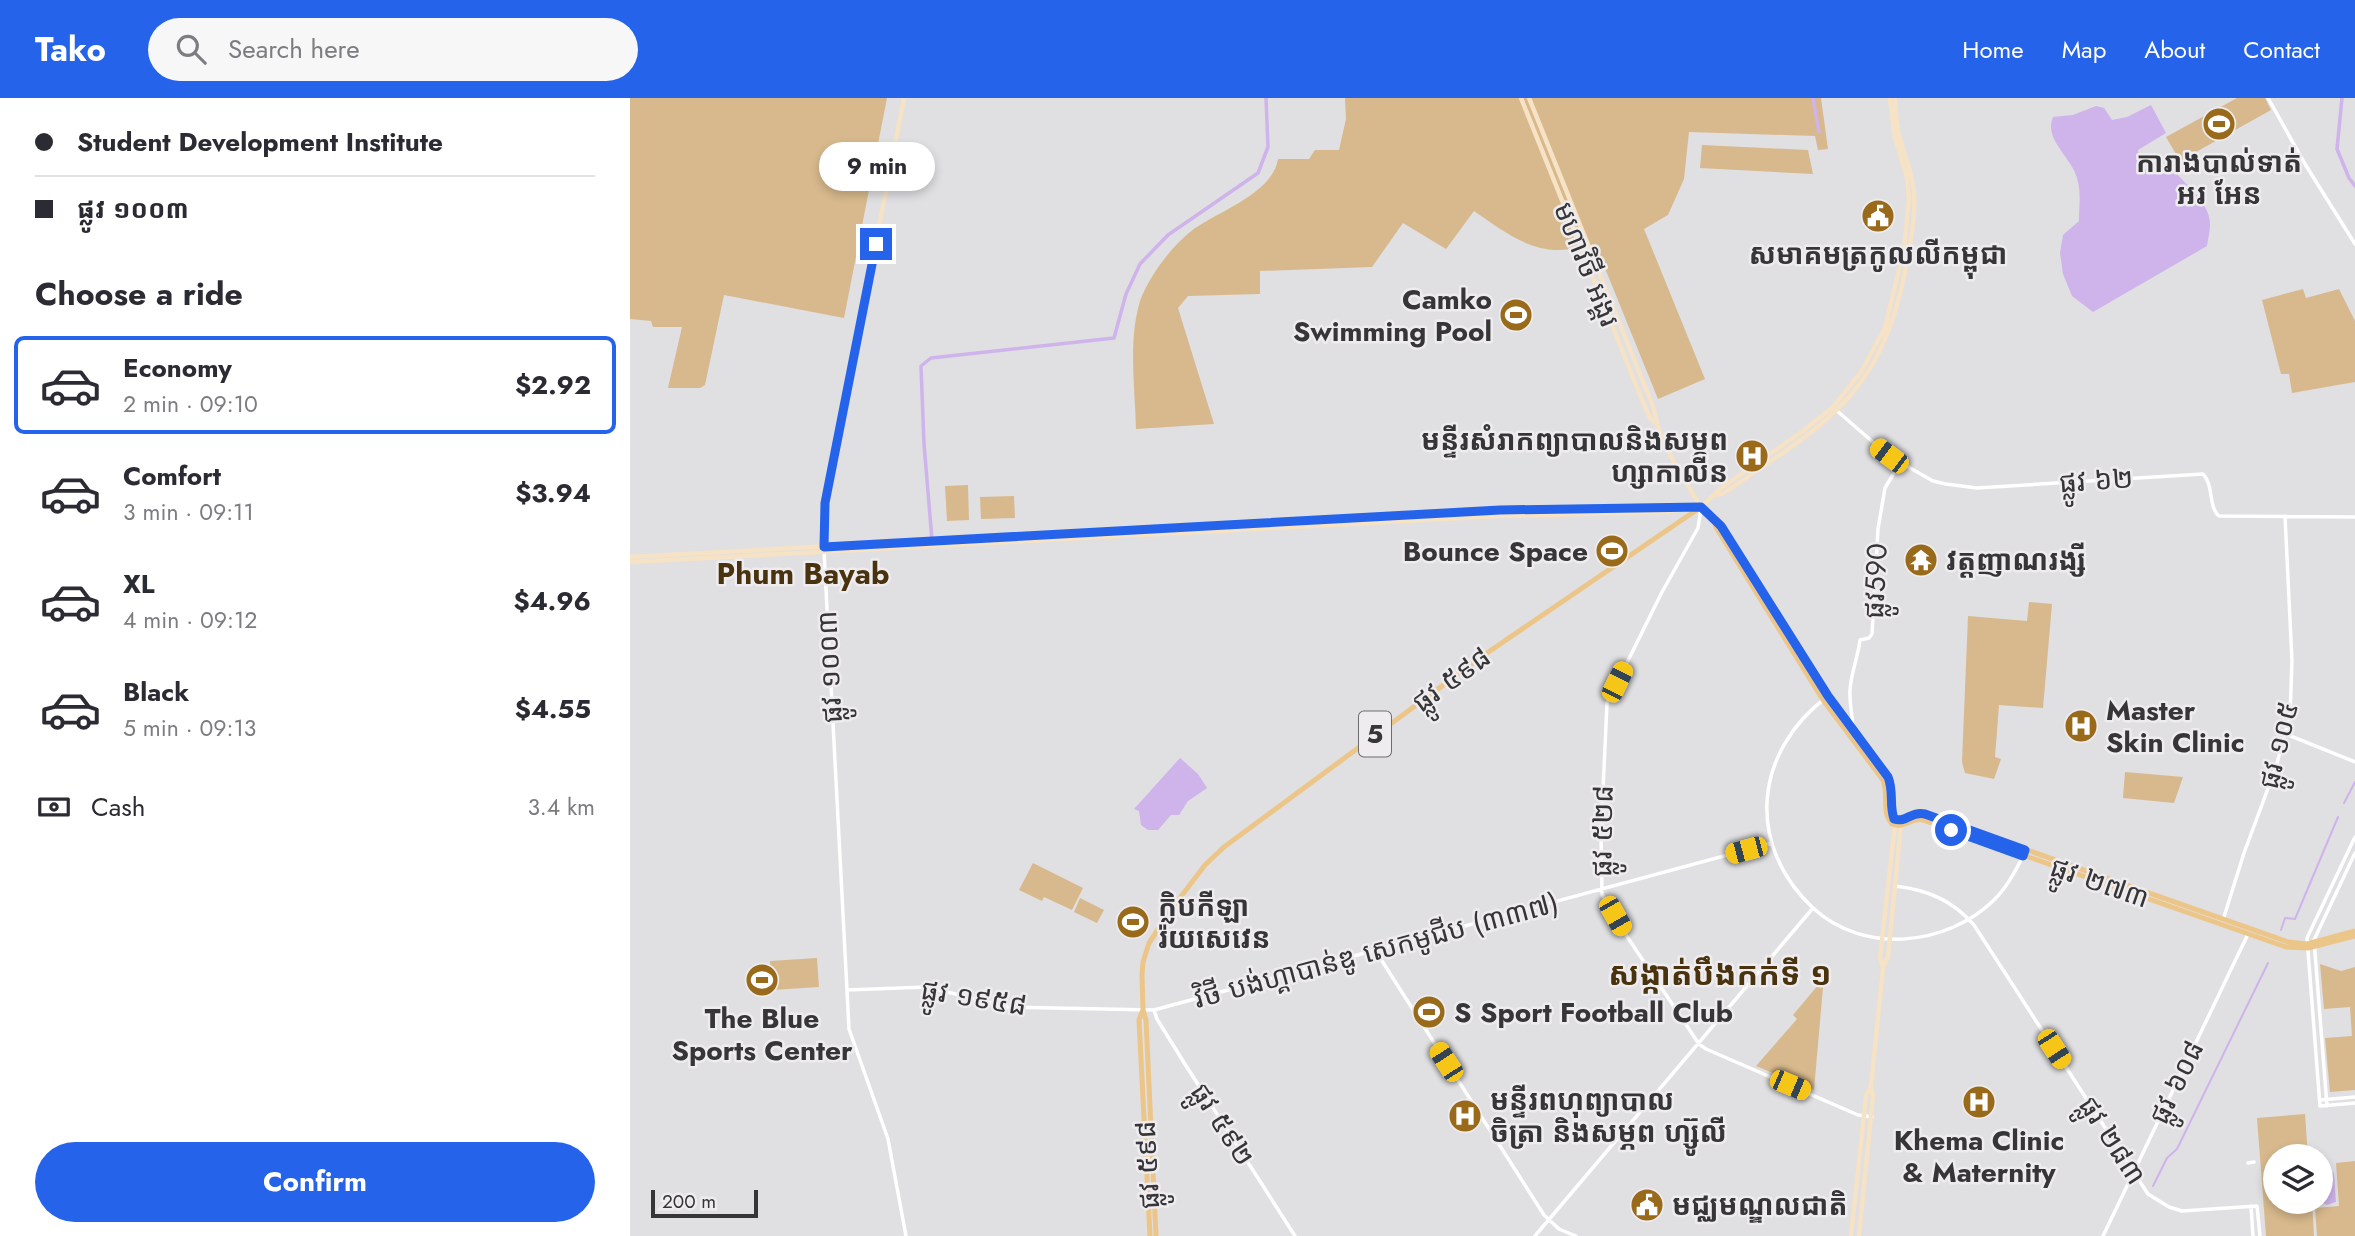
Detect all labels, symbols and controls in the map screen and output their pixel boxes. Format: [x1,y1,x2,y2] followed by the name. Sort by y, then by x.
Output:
[148,18,638,81] search box
[35,26,106,73] text: Tako
[172,30,210,68] icon: search
[228,30,360,68] text: Search here
[1962,32,2024,67] text: Home
[2062,32,2106,67] text: Map
[2144,32,2205,67] text: About
[2243,32,2320,67] text: Contact
[2200,105,2238,143] sports icon: ការាងបាល់ទាត់ អរ អែន
[77,123,443,161] text: Student Development Institute
[818,142,934,192] callout: 9 min
[2136,142,2302,215] place label: ការាងបាល់ទាត់ អរ អែន
[847,149,907,183] text: 9 min
[77,190,189,228] text: ផ្លូវ ១០០៣
[1543,196,1630,332] street label: មហាវិថី អង្គរ
[1859,197,1897,235] public building icon: សមាគមត្រកូលលីកម្ពុជា
[860,228,892,260] route end
[1749,234,2007,279] place label: សមាគមត្រកូលលីកម្ពុជា
[35,271,243,317] text: Choose a ride
[1293,279,1492,352] place label: Camko Swimming Pool
[1497,296,1535,334] sports icon: Camko Swimming Pool
[123,349,232,387] text: Economy
[39,354,102,417] icon: car
[515,366,591,404] text: $2.92
[123,387,258,421] text: 2 min · 09:10
[1421,420,1728,493] place label: មន្ទីរសំរាកព្យាបាលនិងសម្ភព ហ្សាកាលីន
[1866,435,1913,477] car
[1733,437,1771,475] hospital icon: មន្ទីរសំរាកព្យាបាលនិងសម្ភព ហ្សាកាលីន
[123,457,221,495] text: Comfort
[2058,457,2135,508] street label: ផ្លូវ ៦២
[39,462,102,525] icon: car
[515,474,591,512] text: $3.94
[123,495,254,529] text: 3 min · 09:11
[1403,531,1588,572] place label: Bounce Space
[1593,532,1631,570] sports icon: Bounce Space
[1946,540,2086,581] place label: វត្តញាណរង្សី
[1902,541,1940,579] temple icon: វត្តញាណរង្សី
[1853,542,1902,620] street label: ផ្លូវ590
[717,552,889,595] district label: Phum Bayab
[123,565,155,603] text: XL
[39,570,102,633] icon: car
[514,582,591,620] text: $4.96
[123,603,257,637] text: 4 min · 09:12
[806,609,857,724] street label: ផ្លូវ ១០០៣
[1403,637,1502,726] street label: ផ្លូវ ៥៩៨
[1599,659,1636,705] car
[123,673,189,711] text: Black
[39,678,102,741] icon: car
[515,690,591,728] text: $4.55
[2106,690,2244,763] place label: Master Skin Clinic
[2248,697,2313,794] street label: ផ្លូវ ១០៥
[2062,707,2100,745] hospital icon: Master Skin Clinic
[123,711,256,745] text: 5 min · 09:13
[1359,712,1391,756] road number: 5
[1581,785,1628,877] street label: ផ្លូវ ៥២៨
[35,788,73,826] icon: cash
[91,788,145,826] text: Cash
[528,790,595,824] text: 3.4 km
[1935,814,1967,846] route start
[1723,834,1770,866] car
[2043,846,2155,923] street label: ផ្លូវ ២៧៣
[1189,882,1563,1019] street label: វិថី បង់ហ្គាបាន់ឌូ សេកមូជីប (៣៣៧)
[1158,886,1270,959] place label: ក្លិបកីឡា រ៉យសេវេន
[1596,893,1635,939] car
[1114,903,1152,941] sports icon: ក្លិបកីឡា រ៉យសេវេន
[1608,951,1832,997] district label: សង្កាត់បឹងកក់ទី ១
[743,961,781,999] sports icon: The Blue Sports Center
[917,969,1030,1030] street label: ផ្លូវ ១៩៥៨
[1454,992,1733,1033] place label: S Sport Football Club
[1410,993,1448,1031] sports icon: S Sport Football Club
[671,998,853,1071] place label: The Blue Sports Center
[2034,1026,2075,1072] car
[2139,1033,2218,1133] street label: ផ្លូវ ៦០៨
[1426,1039,1467,1085] car
[1767,1067,1814,1103] car
[1177,1075,1265,1176] street label: ផ្លូវ ៥៩២
[1490,1080,1727,1156] place label: មន្ទីរពហុព្យាបាល ចិត្រា និងសម្ភព ហ្ស៊ូលី
[1960,1083,1998,1121] hospital icon: Khema Clinic & Maternity
[2065,1088,2157,1195] street label: ផ្លូវ ២៨៣
[1446,1097,1484,1135] hospital icon: មន្ទីរពហុព្យាបាល ចិត្រា និងសម្ភព ហ្ស៊ូលី
[1125,1119,1175,1210] street label: ផ្លូវ ៥៩៨
[1894,1120,2064,1193] place label: Khema Clinic & Maternity
[35,1142,595,1222] button: Confirm
[2263,1144,2333,1214] map controls
[2263,1144,2333,1214] button: layers
[1672,1185,1847,1226] place label: មជ្ឈមណ្ឌលជាតិ
[1628,1186,1666,1224] public building icon: មជ្ឈមណ្ឌលជាតិ
[651,1187,758,1219] scale bar
[662,1188,716,1215] text: 200 m

